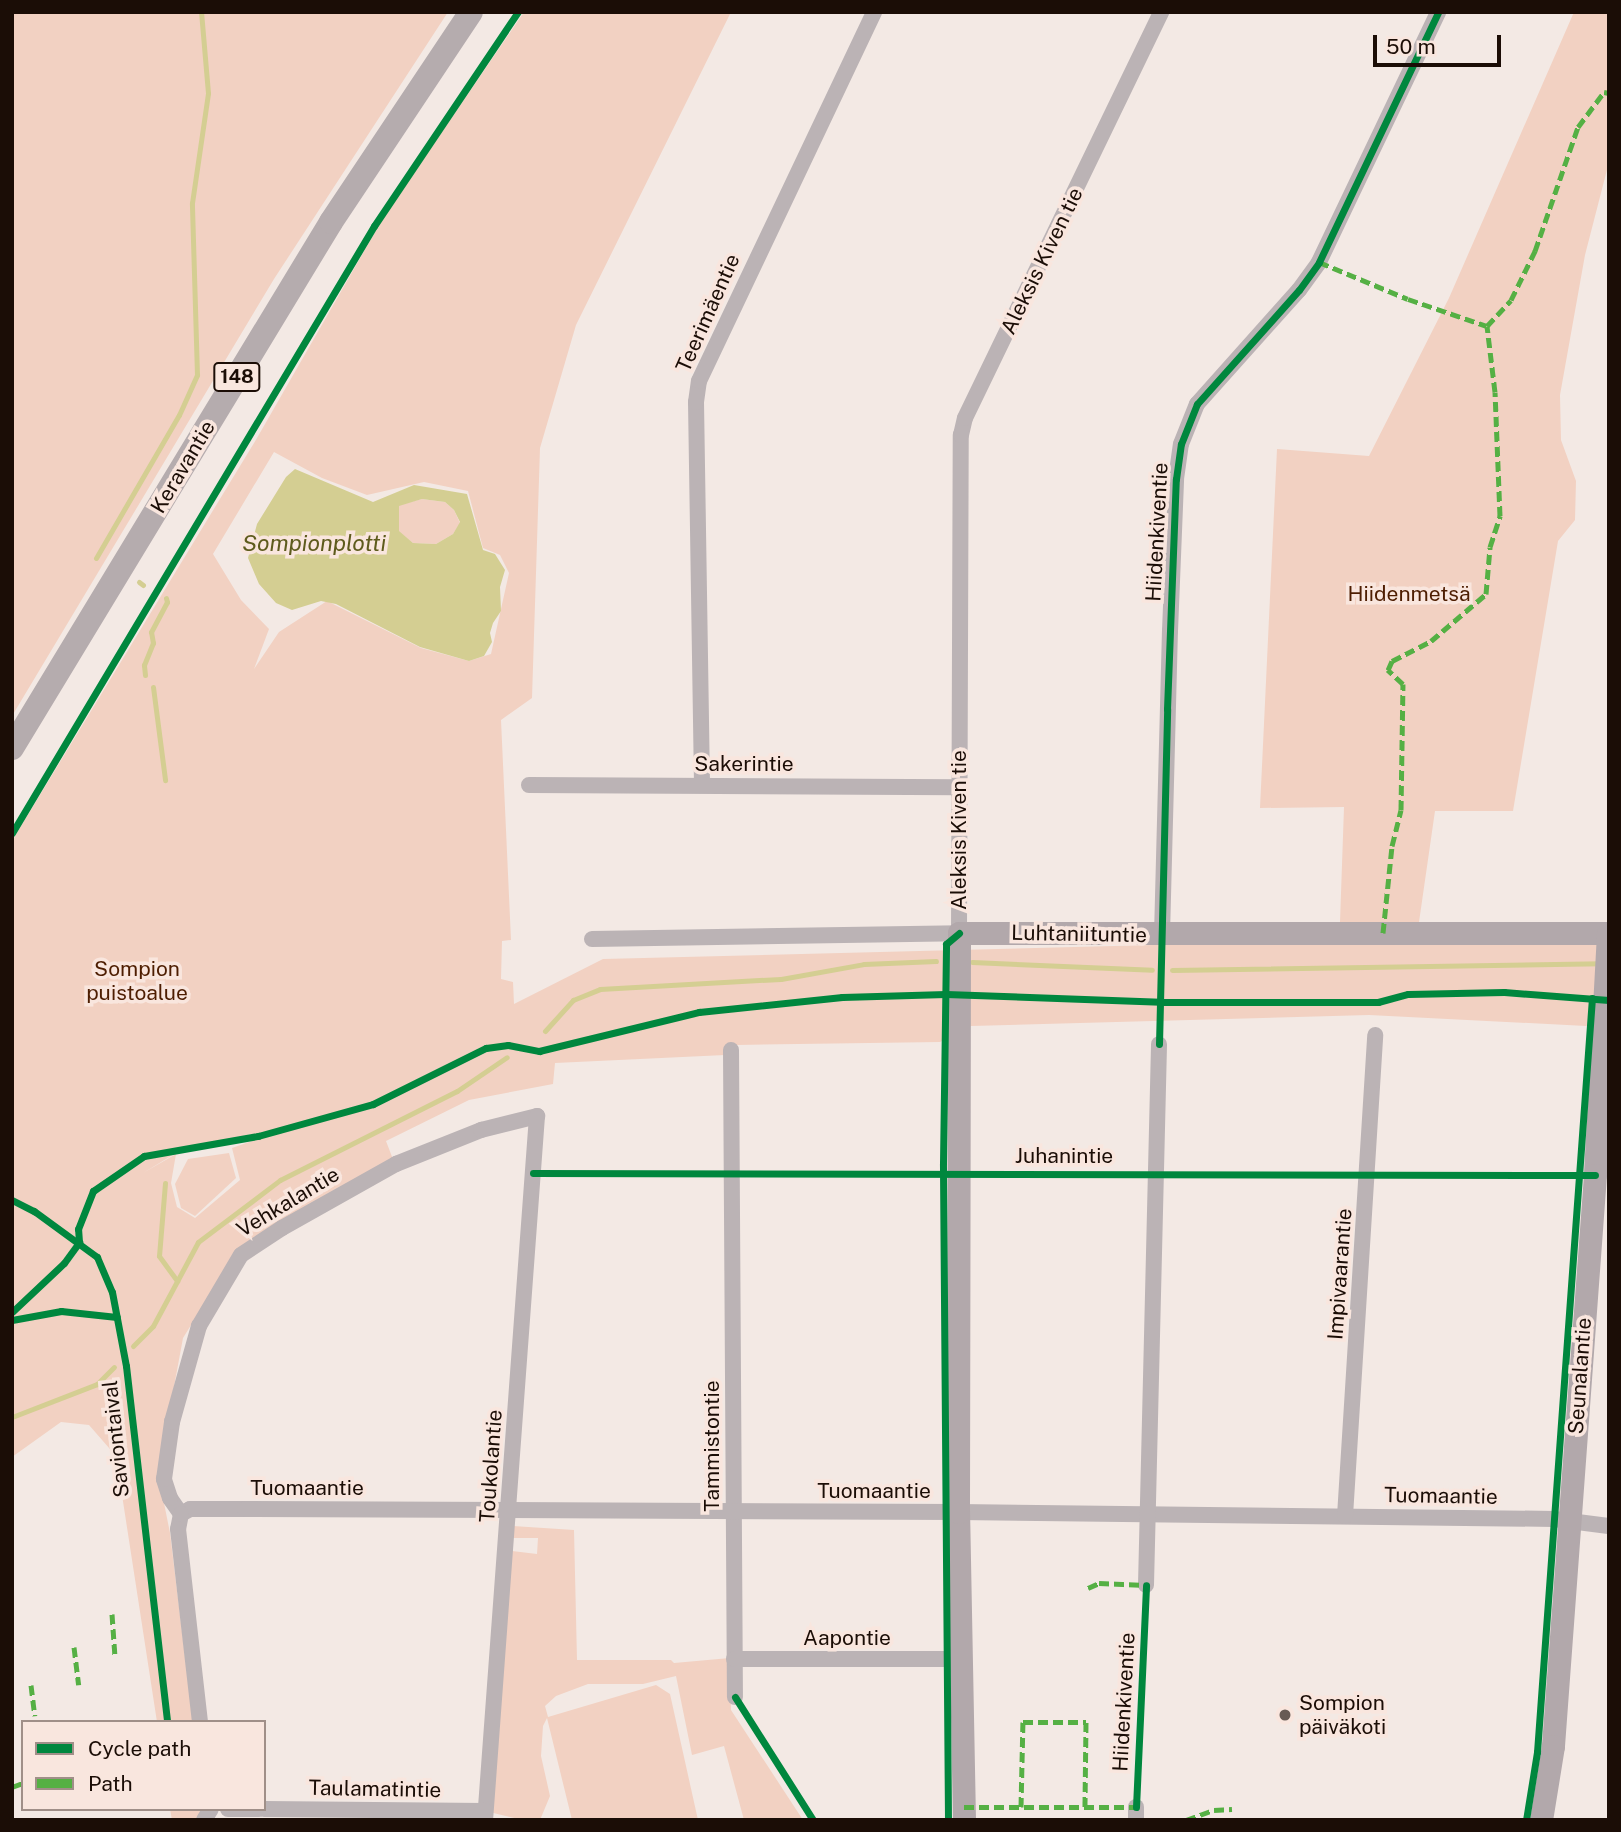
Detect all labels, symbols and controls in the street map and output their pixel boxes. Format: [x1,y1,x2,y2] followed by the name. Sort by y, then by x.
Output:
[1376,21,1504,65] scale bar
[1386,34,1436,59] text: 50 m
[996,184,1088,338] street label: Aleksis Kiven tie
[671,250,745,376] street label: Teerimäentie
[212,362,262,392] road number: 148
[146,416,220,518] street label: Keravantie
[1141,462,1173,602] street label: Hiidenkiventie
[242,529,386,557] water label: Sompionplotti
[1347,581,1471,607] park label: Hiidenmetsä
[946,750,972,910] street label: Aleksis Kiven tie
[694,751,794,777] street label: Sakerintie
[1011,920,1147,948] street label: Luhtaniituntie
[86,956,188,1006] park label: Sompion puistoalue
[1015,1143,1113,1169] street label: Juhanintie
[232,1162,344,1242] street label: Vehkalantie
[1323,1207,1357,1341] street label: Impivaarantie
[1563,1317,1597,1435] street label: Seunalantie
[97,1379,135,1499] street label: Saviontaival
[699,1380,725,1512] street label: Tammistontie
[474,1409,508,1523] street label: Toukolantie
[250,1475,364,1501] street label: Tuomaantie
[817,1478,931,1504] street label: Tuomaantie
[1384,1482,1498,1510] street label: Tuomaantie
[803,1625,891,1651] street label: Aapontie
[1108,1632,1140,1772] street label: Hiidenkiventie
[1299,1690,1386,1740] place label: Sompion päiväkoti
[1277,1707,1293,1723] marker: Sompion päiväkoti
[21,1720,266,1811] legend
[88,1736,191,1761] text: Cycle path
[88,1771,133,1796] text: Path
[308,1775,442,1803] street label: Taulamatintie

